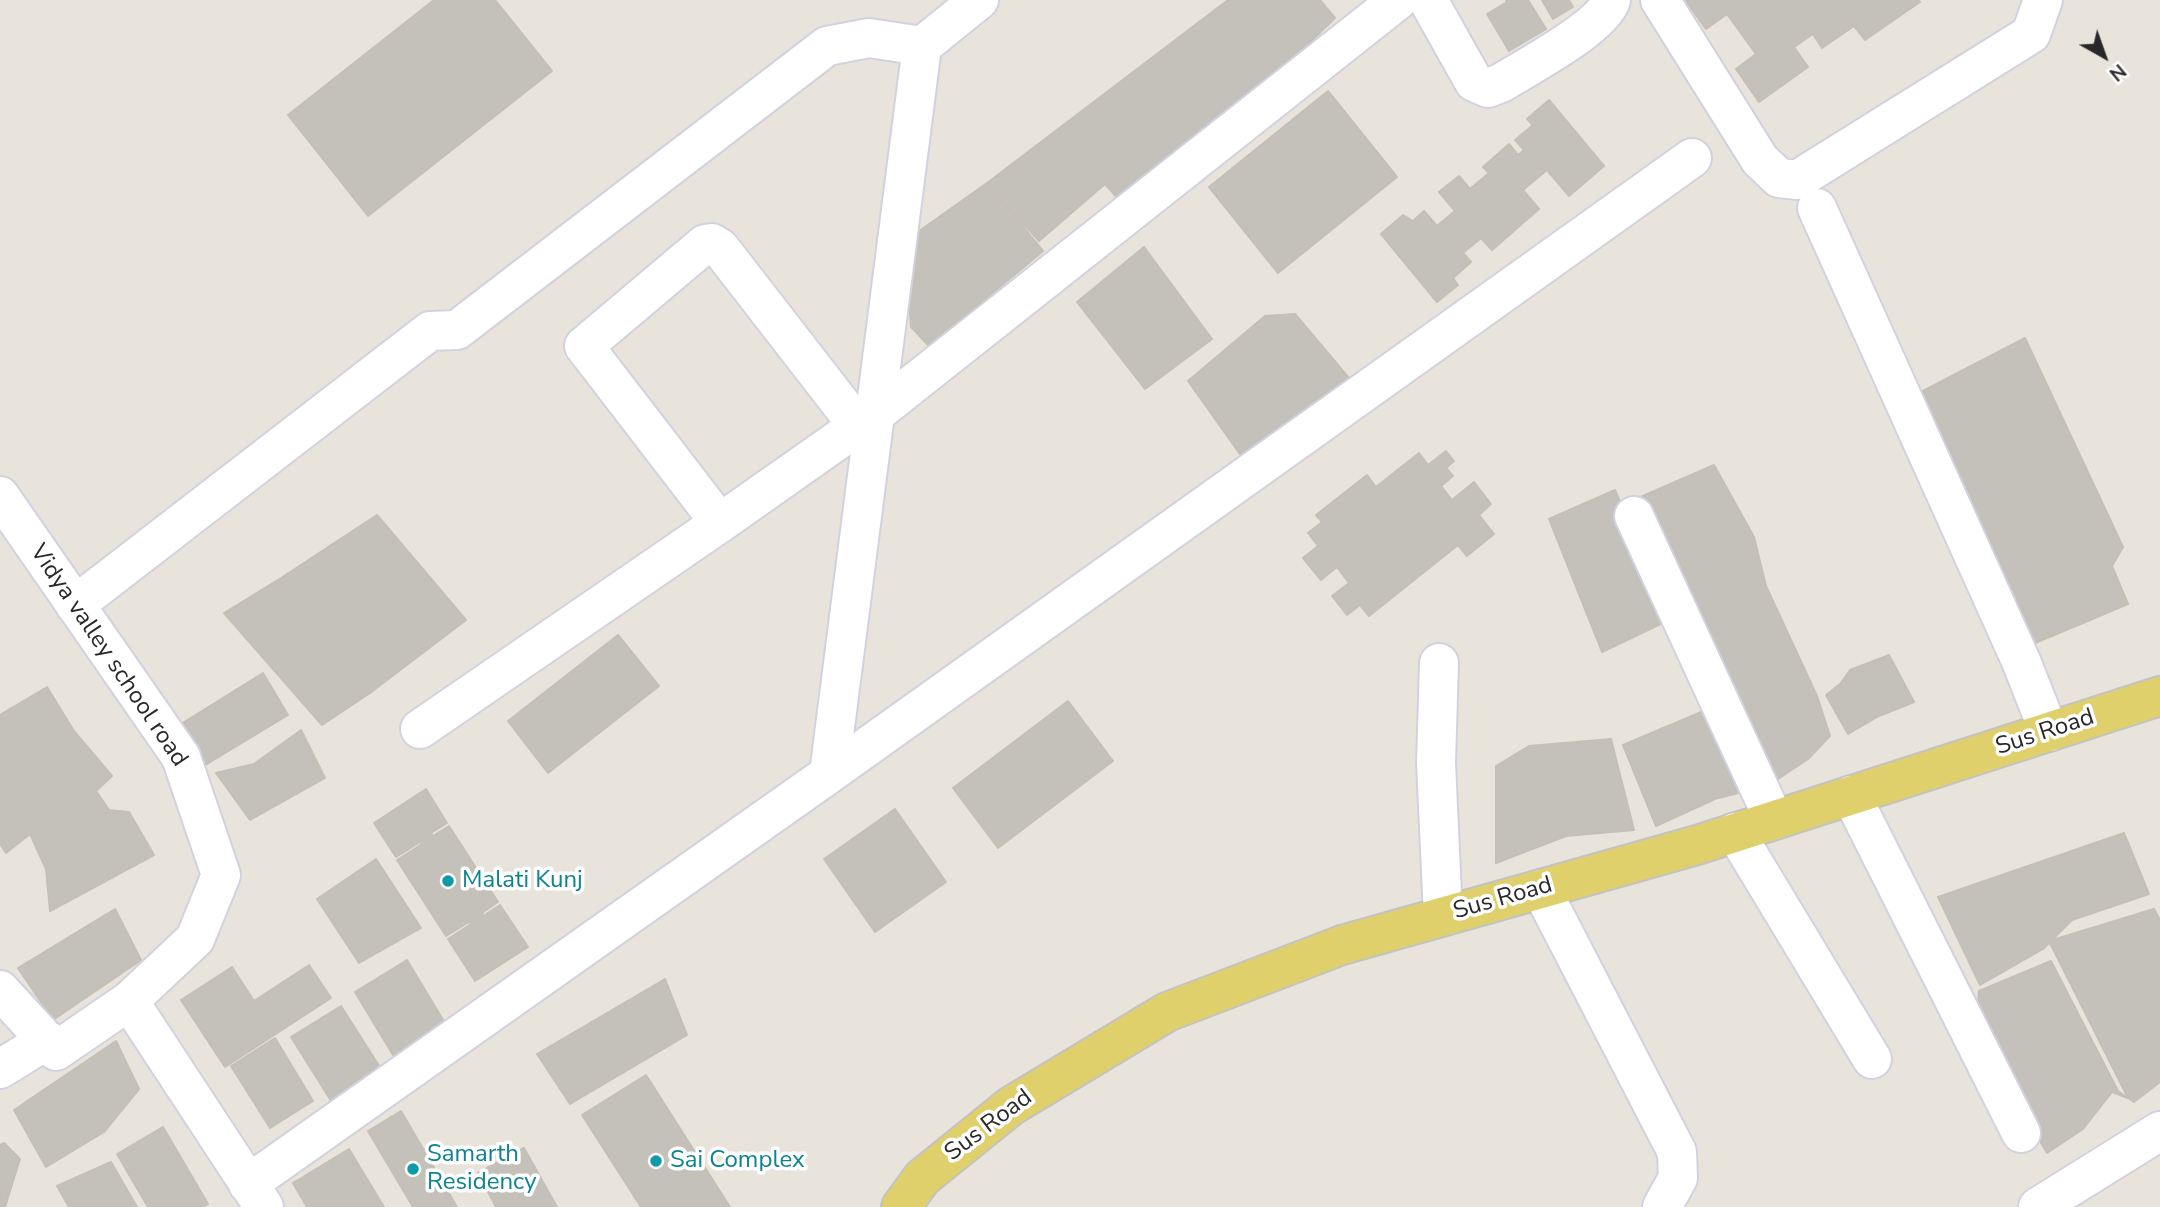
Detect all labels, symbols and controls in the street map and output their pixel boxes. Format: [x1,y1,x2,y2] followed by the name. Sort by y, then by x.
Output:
[2069,21,2139,91] north arrow
[2104,58,2131,87] text: N
[23,539,193,773] street label: Vidya valley school road
[1992,704,2098,762] street label: Sus Road
[462,867,583,895] place label: Malati Kunj
[1450,871,1556,927] street label: Sus Road
[440,873,456,889] marker: Malati Kunj
[940,1084,1038,1168] street label: Sus Road
[427,1141,537,1197] place label: Samarth Residency
[670,1147,805,1175] place label: Sai Complex
[648,1153,664,1169] marker: Sai Complex
[405,1161,421,1177] marker: Samarth Residency

